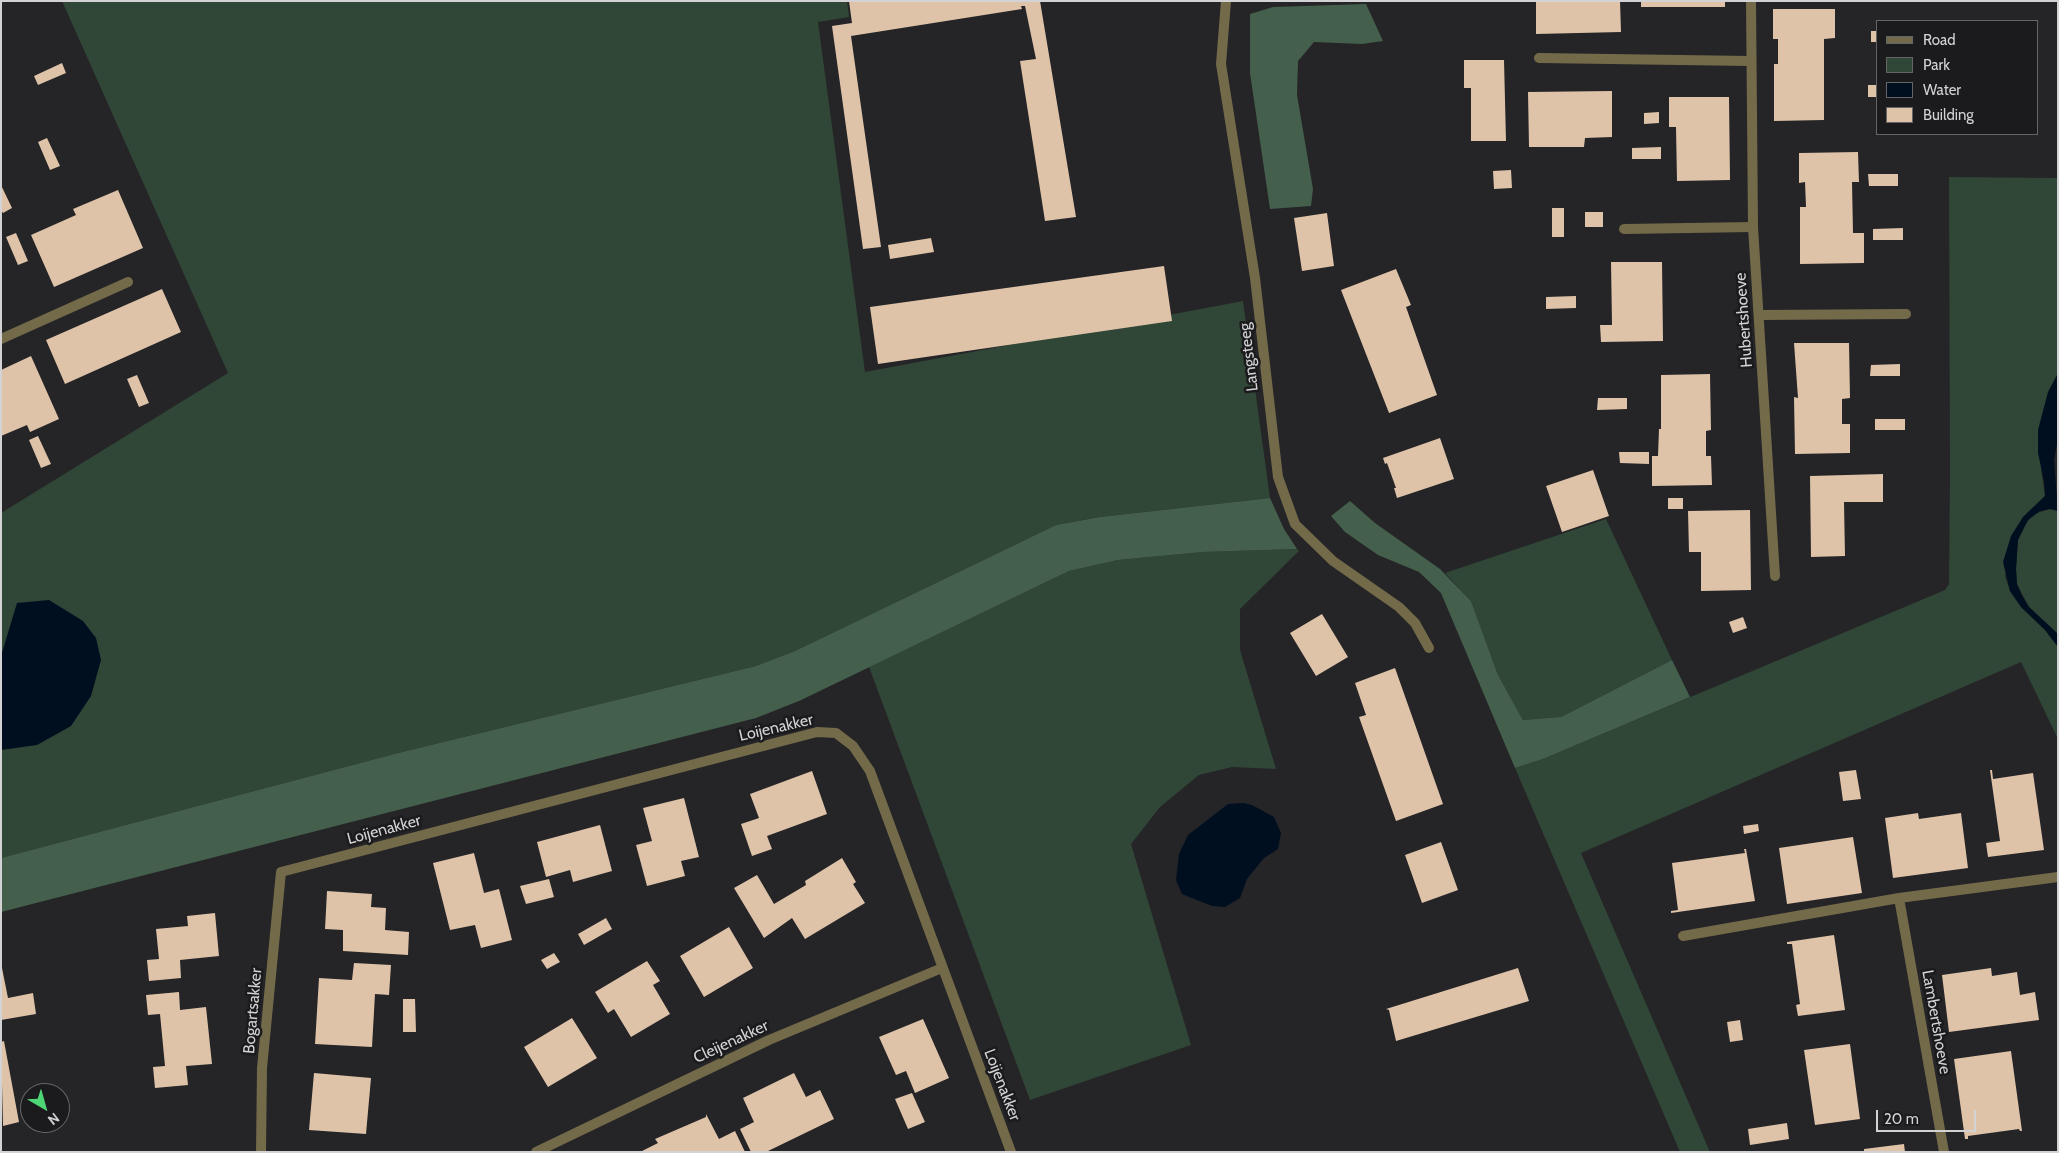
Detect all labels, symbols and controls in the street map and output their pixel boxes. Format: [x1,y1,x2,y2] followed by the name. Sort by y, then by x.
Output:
[1876,20,2039,135] legend
[1923,31,1956,49] text: Road
[1923,56,1950,74] text: Park
[1923,81,1961,99] text: Water
[1923,106,1974,124] text: Building
[1731,272,1757,368] street label: Hubertshoeve
[1235,322,1263,392] street label: Langsteeg
[737,710,815,746] street label: Loijenakker
[345,811,423,849] street label: Loijenakker
[240,967,266,1055] street label: Bogartsakker
[1917,968,1955,1076] street label: Lambertshoeve
[690,1016,772,1068] street label: Cleijenakker
[980,1046,1024,1124] street label: Loijenakker
[20,1083,70,1133] north arrow
[1879,1100,1979,1132] scale bar
[44,1109,63,1129] text: N
[1884,1110,1919,1128] text: 20 m

